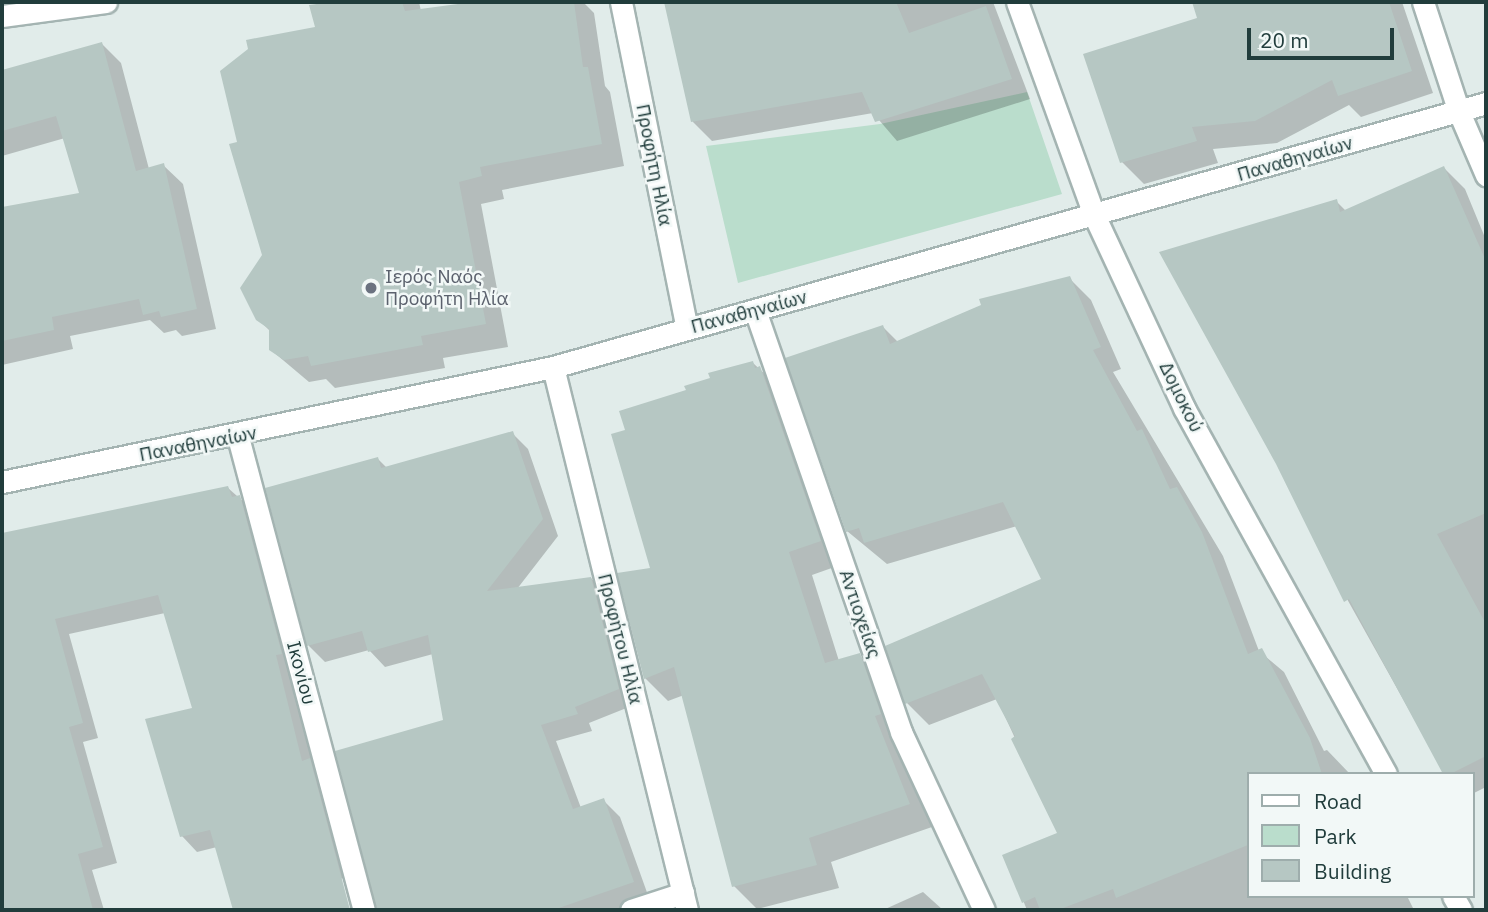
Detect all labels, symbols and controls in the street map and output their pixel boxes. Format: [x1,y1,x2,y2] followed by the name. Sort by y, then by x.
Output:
[1250,14,1397,58] scale bar
[1260,26,1309,54] text: 20 m
[631,102,677,228] street label: Προφήτη Ηλία
[1235,132,1355,186] street label: Παναθηναίων
[385,266,509,310] place label: Ιερός Ναός Προφήτη Ηλία
[363,280,379,296] marker: Ιερός Ναός Προφήτη Ηλία
[688,286,810,338] street label: Παναθηναίων
[1154,358,1208,436] street label: Δομοκού
[137,421,259,467] street label: Παναθηναίων
[834,567,886,661] street label: Αντιοχείας
[593,571,647,707] street label: Προφήτου Ηλία
[282,639,320,707] street label: Ικονίου
[1246,772,1474,898] legend
[1314,787,1362,815] text: Road
[1314,822,1357,850] text: Park
[1314,857,1391,885] text: Building

